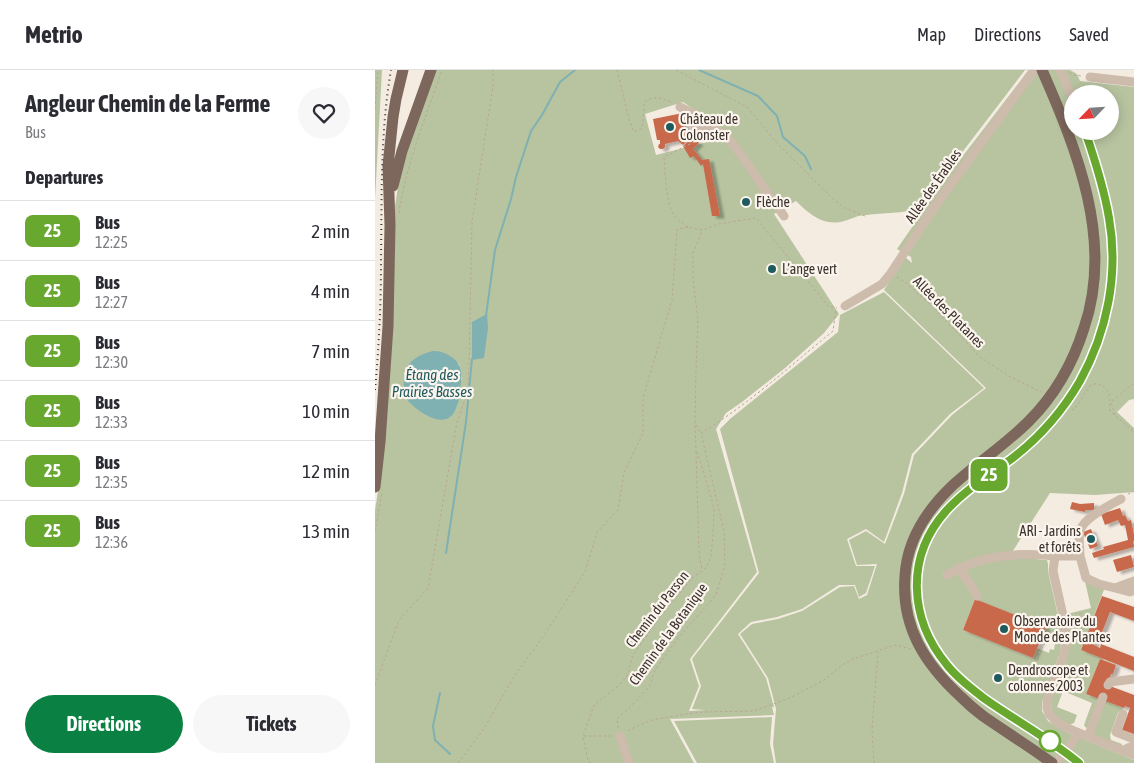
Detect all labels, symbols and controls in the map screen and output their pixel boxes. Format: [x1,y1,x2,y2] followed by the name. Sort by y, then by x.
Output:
[25,21,83,48] text: Metrio
[917,24,946,45] text: Map
[974,24,1041,45] text: Directions
[1069,24,1109,45] text: Saved
[1064,85,1119,140] north arrow
[1064,85,1119,140] map controls
[298,87,350,139] button: heart
[25,90,270,117] text: Angleur Chemin de la Ferme
[680,111,738,143] place label: Château de Colonster
[664,121,676,133] marker: Château de Colonster
[25,123,46,141] text: Bus
[902,146,964,226] street label: Allée des Érables
[25,166,103,188] text: Departures
[756,194,790,210] place label: Flèche
[740,196,752,208] marker: Flèche
[95,211,120,233] text: Bus
[44,220,61,241] text: 25
[311,220,350,242] text: 2 min
[95,233,128,251] text: 12:25
[782,261,837,277] place label: L’ange vert
[766,263,778,275] marker: L’ange vert
[95,271,120,293] text: Bus
[910,273,988,351] street label: Allée des Platanes
[44,280,61,301] text: 25
[311,280,350,302] text: 4 min
[95,293,128,311] text: 12:27
[95,331,120,353] text: Bus
[44,340,61,361] text: 25
[311,340,350,362] text: 7 min
[95,353,128,371] text: 12:30
[392,366,472,400] water label: Étang des Prairies Basses
[95,391,120,413] text: Bus
[44,400,61,421] text: 25
[302,400,350,422] text: 10 min
[95,413,128,431] text: 12:33
[95,451,120,473] text: Bus
[967,459,1011,491] line badge: 25
[44,460,61,481] text: 25
[302,460,350,482] text: 12 min
[981,464,997,485] text: 25
[95,473,128,491] text: 12:35
[95,511,120,533] text: Bus
[44,520,61,541] text: 25
[302,520,350,542] text: 13 min
[1020,523,1081,555] place label: ARI - Jardins et forêts
[95,533,128,551] text: 12:36
[1085,533,1097,545] marker: ARI - Jardins et forêts
[622,568,692,650] street label: Chemin du Parson
[626,580,710,688] street label: Chemin de la Botanique
[1014,613,1111,645] place label: Observatoire du Monde des Plantes
[998,623,1010,635] marker: Observatoire du Monde des Plantes
[1008,662,1088,694] place label: Dendroscope et colonnes 2003
[992,672,1004,684] marker: Dendroscope et colonnes 2003
[25,695,183,753] button: Directions
[193,695,350,753] button: Tickets
[1039,730,1061,752] unlabelled marker

